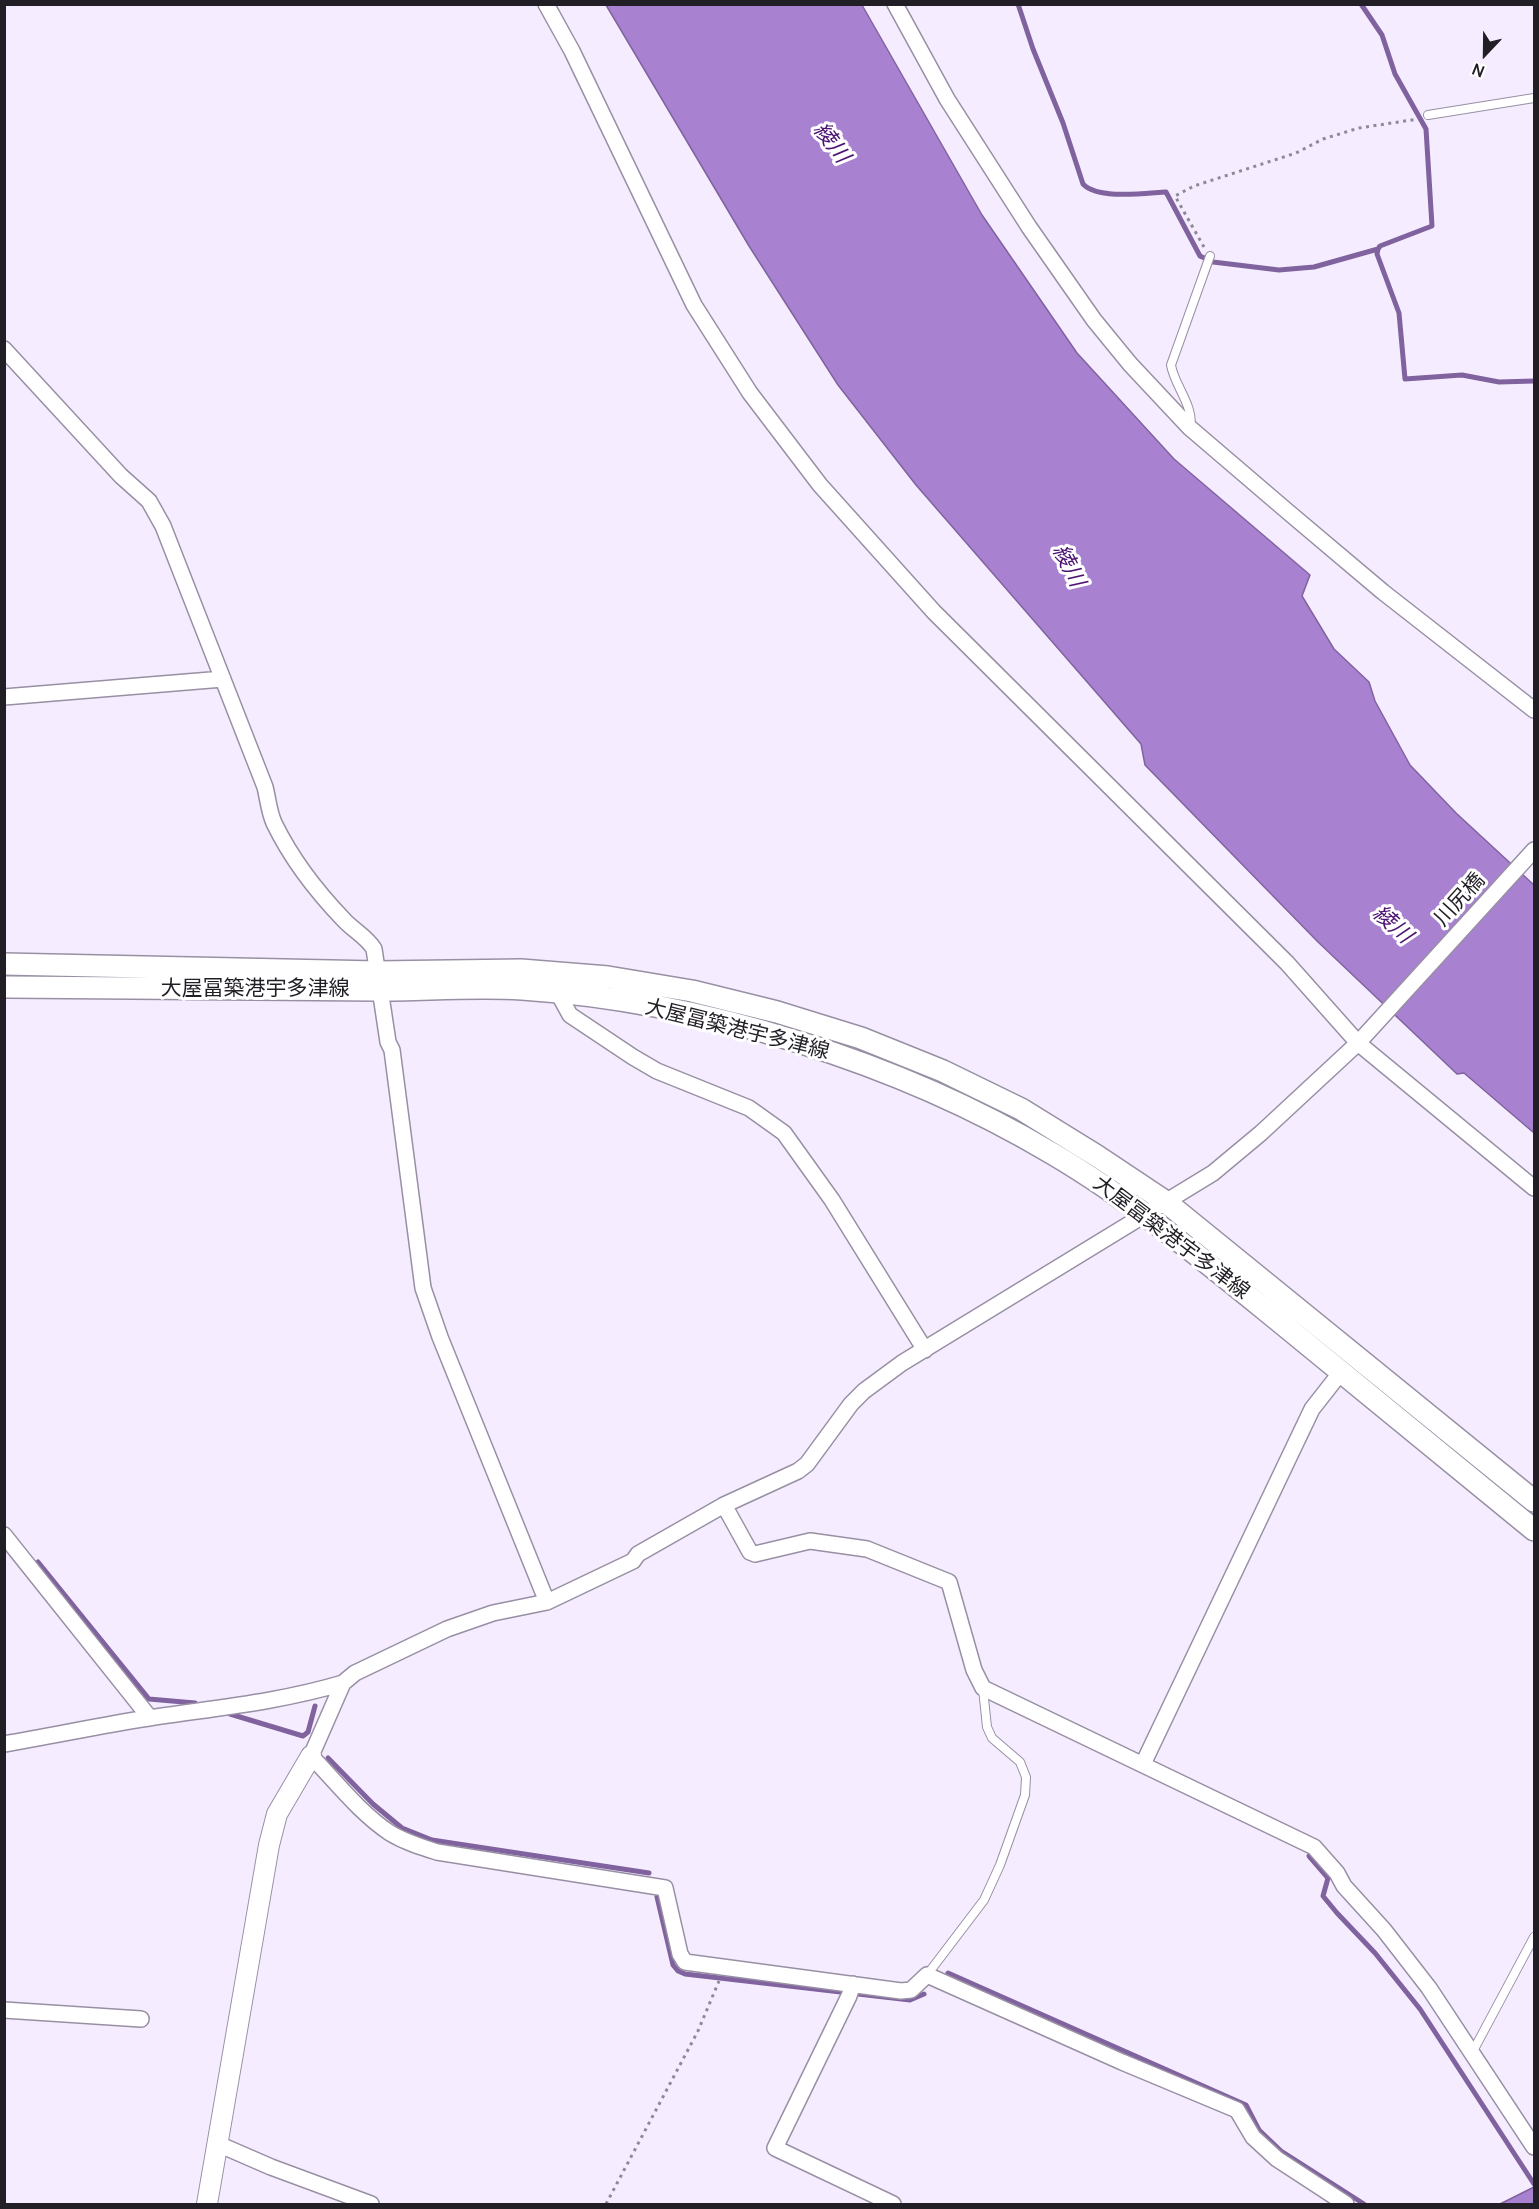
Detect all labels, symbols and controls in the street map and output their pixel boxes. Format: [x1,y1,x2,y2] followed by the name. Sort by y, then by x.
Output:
[1455,24,1515,84] north arrow
[1469,58,1488,83] text: N
[807,117,855,169] water label: 綾川
[1046,540,1090,592] water label: 綾川
[1430,868,1490,932] street label: 川尻橋
[1367,900,1417,950] water label: 綾川
[161,976,349,1002] street label: 大屋冨築港宇多津線
[642,995,832,1065] street label: 大屋冨築港宇多津線
[1088,1171,1254,1305] street label: 大屋冨築港宇多津線

